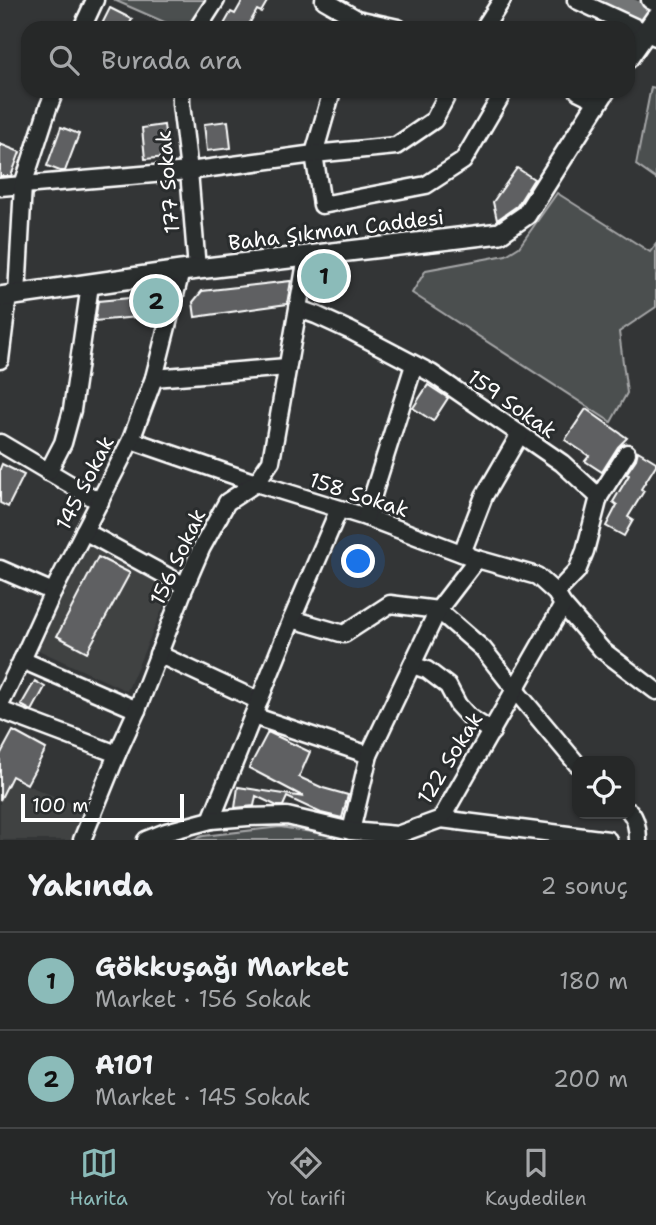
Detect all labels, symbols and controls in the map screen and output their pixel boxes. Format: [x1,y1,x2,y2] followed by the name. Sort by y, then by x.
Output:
[21,21,635,98] search box
[45,41,83,79] icon: search
[101,42,242,77] text: Burada ara
[150,129,186,235] street label: 177 Sokak
[227,203,445,257] street label: Baha Şıkman Caddesi
[301,250,347,302] pin: 1
[133,275,179,327] pin: 2
[462,363,562,445] street label: 159 Sokak
[49,431,121,535] street label: 145 Sokak
[306,466,412,524] street label: 158 Sokak
[143,504,213,610] street label: 156 Sokak
[341,544,375,578] your location
[411,707,489,809] street label: 122 Sokak
[572,756,635,819] map controls
[572,756,635,819] button: locate
[21,791,184,823] scale bar
[32,793,89,818] text: 100 m
[28,865,153,906] text: Yakında
[541,871,628,901] text: 2 sonuç
[95,949,349,984] text: Gökkuşağı Market
[46,966,56,996] text: 1
[559,966,628,996] text: 180 m
[95,984,312,1014] text: Market · 156 Sokak
[95,1047,154,1082] text: A101
[43,1064,59,1094] text: 2
[553,1064,628,1094] text: 200 m
[95,1082,311,1112] text: Market · 145 Sokak
[70,1144,128,1211] tab: Harita
[267,1144,346,1211] tab: Yol tarifi
[485,1144,586,1211] tab: Kaydedilen

